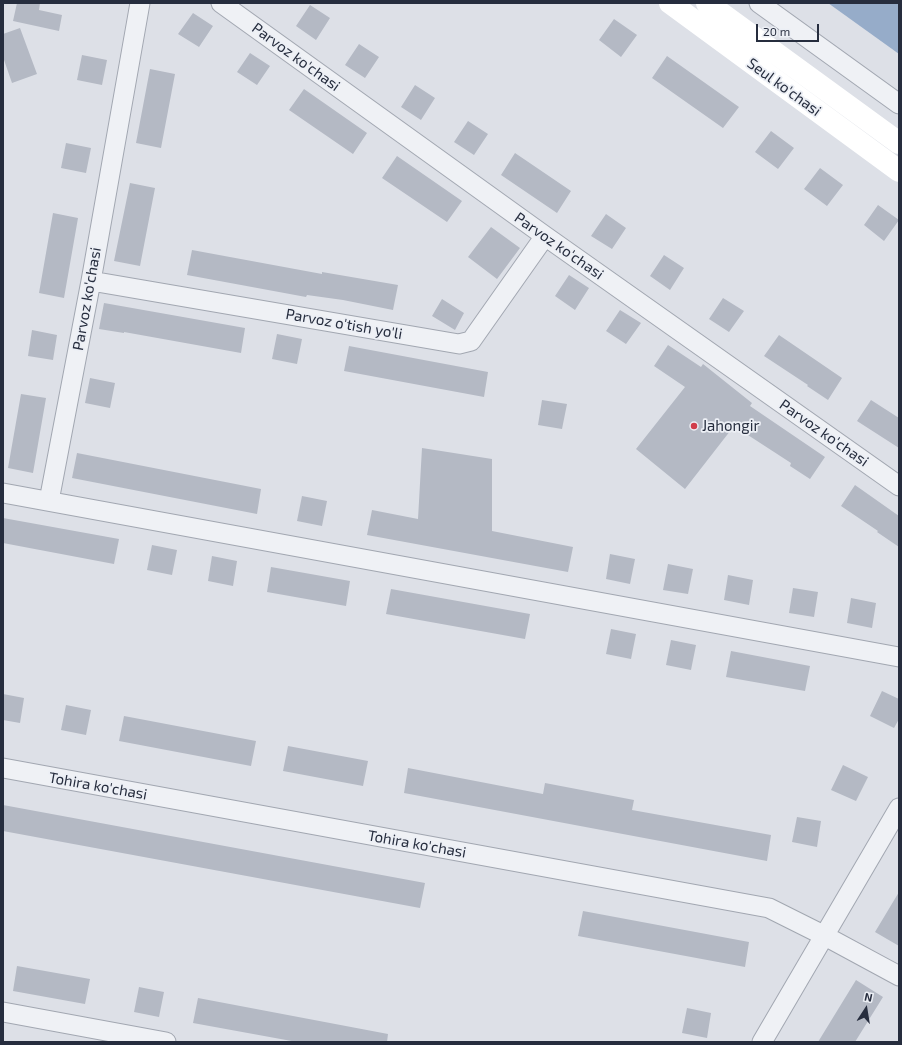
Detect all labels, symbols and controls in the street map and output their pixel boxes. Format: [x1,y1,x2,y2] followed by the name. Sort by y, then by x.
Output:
[758,16,821,42] scale bar
[248,19,344,95] street label: Parvoz ko'chasi
[763,24,790,38] text: 20 m
[744,54,824,120] street label: Seul ko'chasi
[511,209,607,283] street label: Parvoz ko'chasi
[69,246,105,352] street label: Parvoz ko'chasi
[284,305,404,343] street label: Parvoz o'tish yo'li
[776,396,872,470] street label: Parvoz ko'chasi
[702,417,759,435] place label: Jahongir
[689,421,699,431] marker: Jahongir
[47,768,149,804] street label: Tohira ko'chasi
[366,826,468,862] street label: Tohira ko'chasi
[846,989,886,1029] north arrow
[863,990,874,1004] text: N

